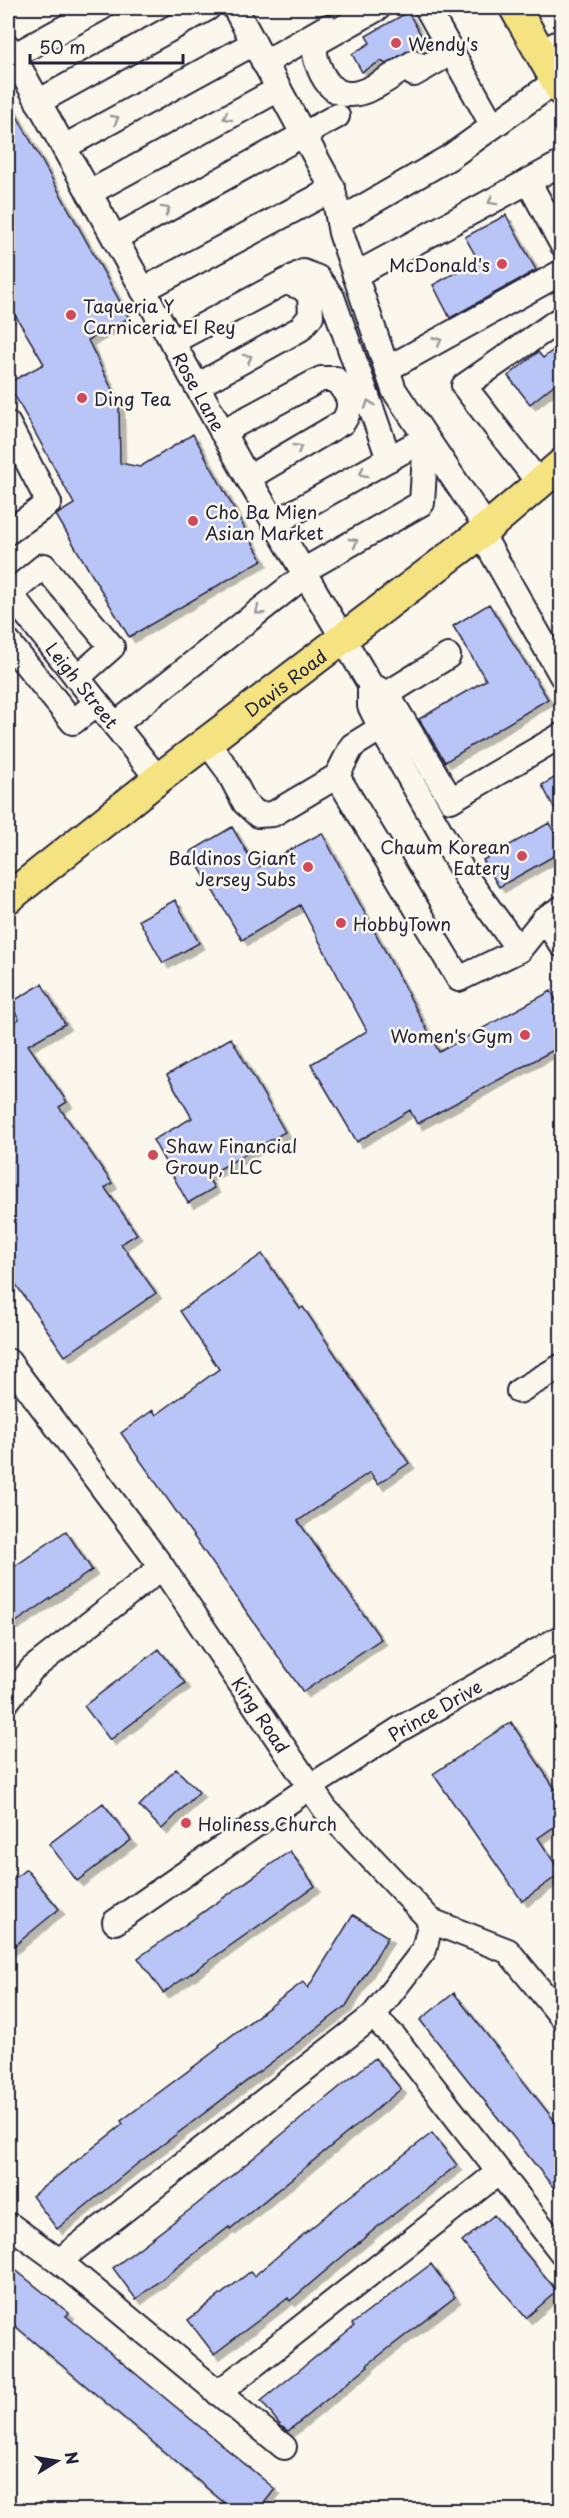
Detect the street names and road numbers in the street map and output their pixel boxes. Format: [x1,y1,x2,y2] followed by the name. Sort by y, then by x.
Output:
[167,346,233,436] street label: Rose Lane
[40,636,126,734] street label: Leigh Street
[238,642,332,723] street label: Davis Road
[226,1671,297,1758] street label: King Road
[382,1672,487,1747] street label: Prince Drive

